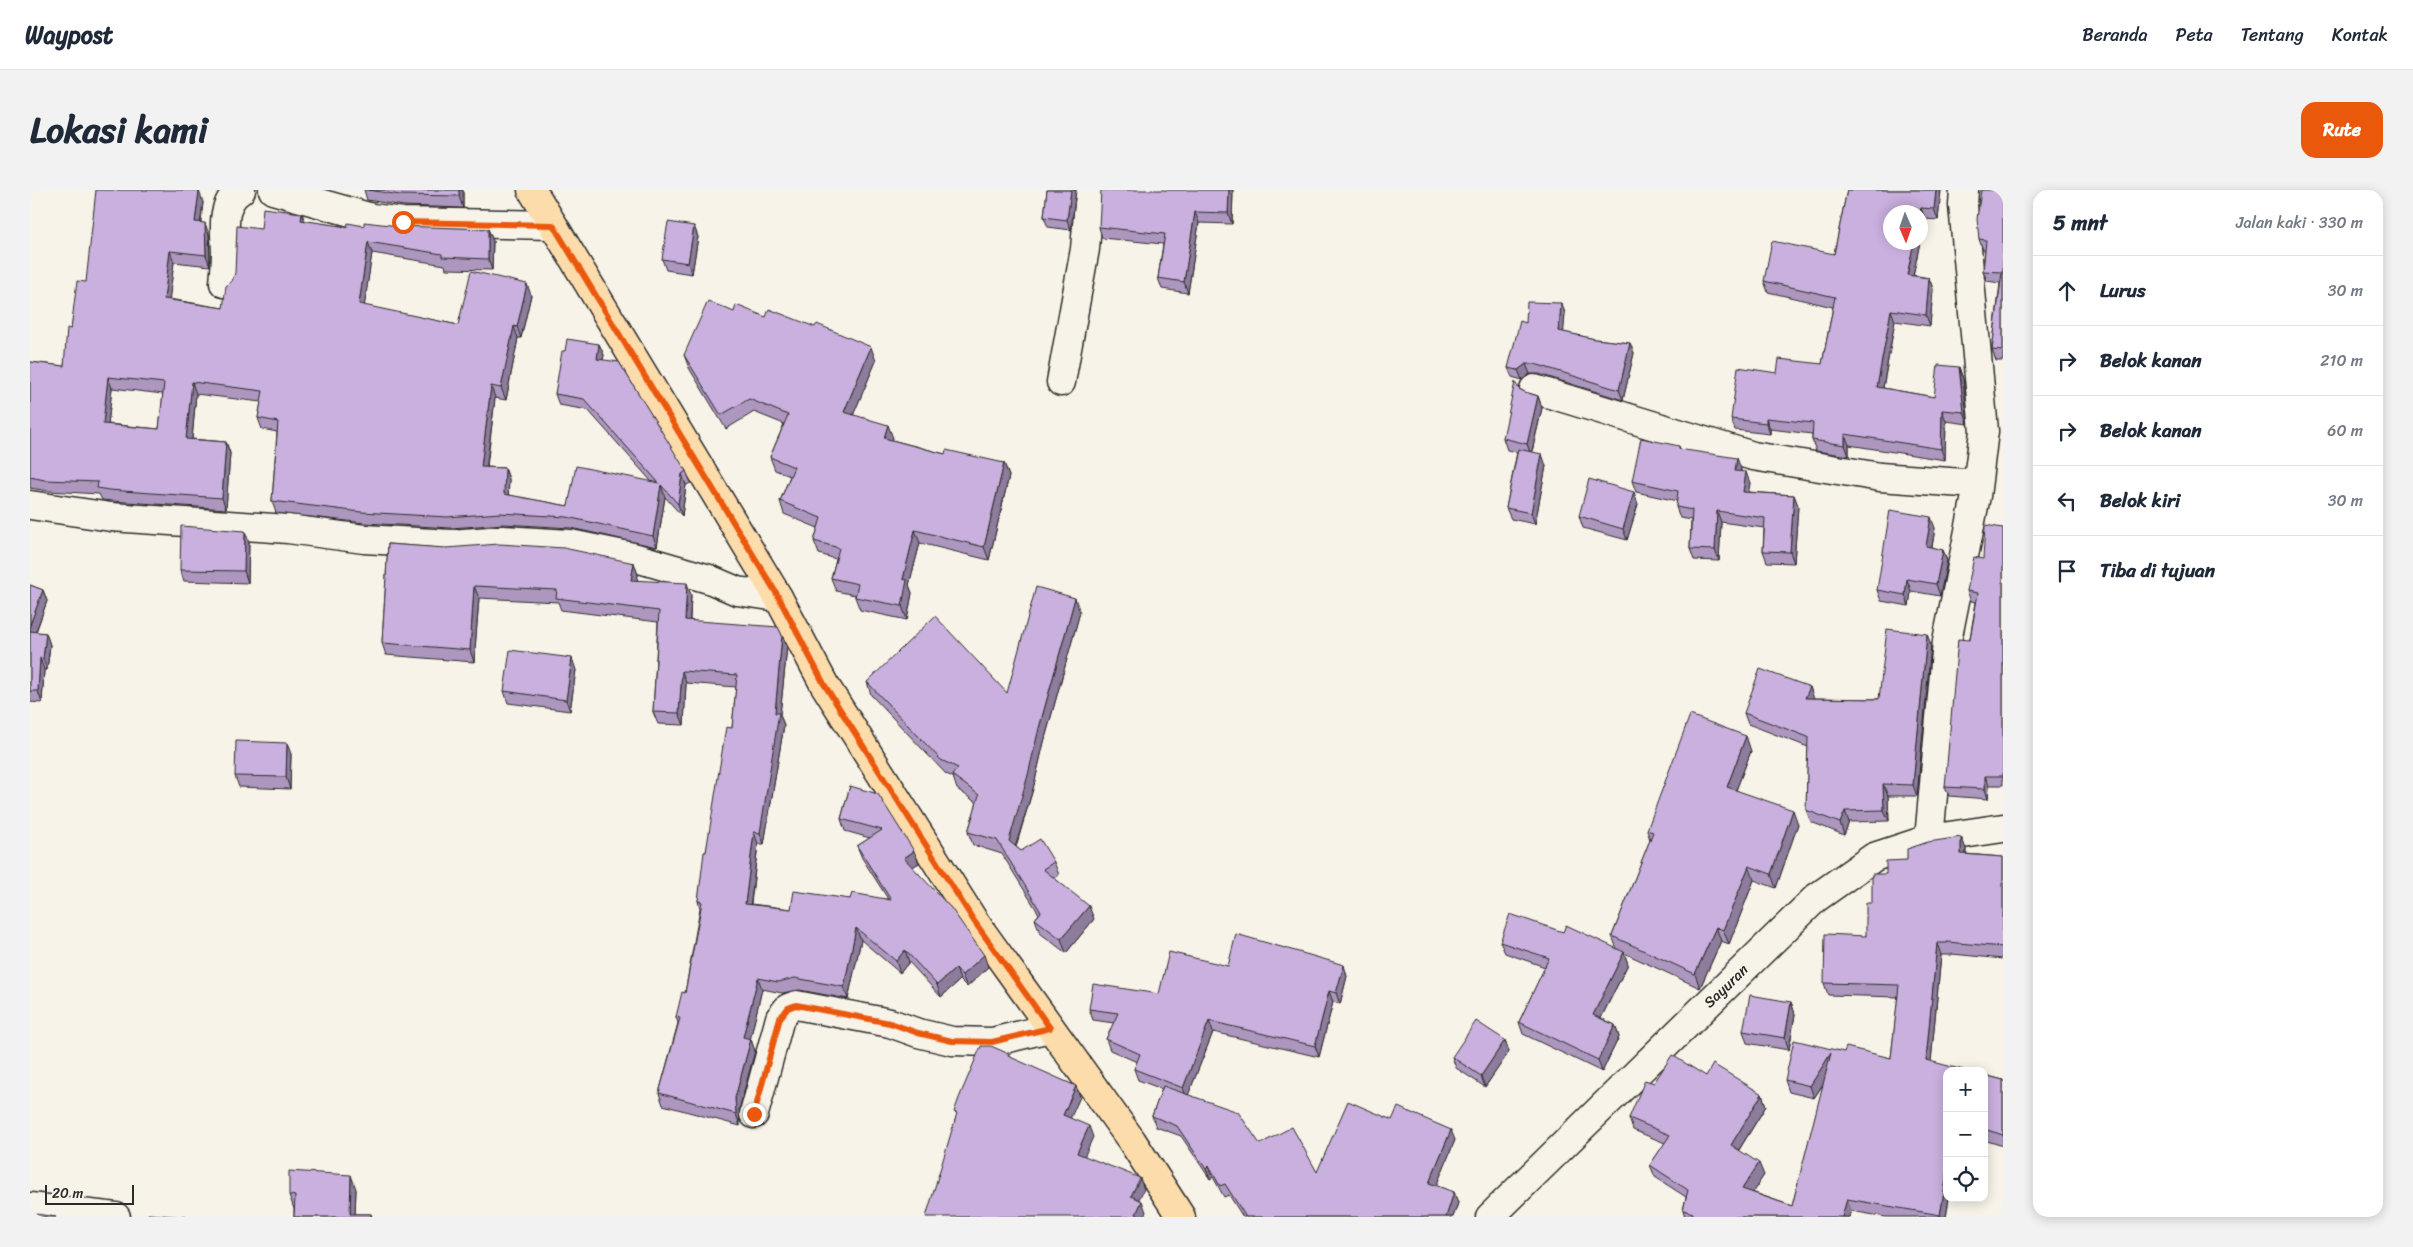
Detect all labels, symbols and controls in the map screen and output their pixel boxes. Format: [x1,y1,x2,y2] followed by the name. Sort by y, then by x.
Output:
[25,14,113,56] text: Waypost
[2082,19,2148,51] text: Beranda
[2176,19,2213,51] text: Peta
[2241,19,2304,51] text: Tentang
[2332,19,2388,51] text: Kontak
[30,99,208,161] text: Lokasi kami
[2301,102,2383,158] button: Rute
[2053,204,2107,242] text: 5 mnt
[1883,205,1928,250] north arrow
[2236,208,2363,237] text: Jalan kaki · 330 m
[392,211,415,234] route start
[2100,274,2146,307] text: Lurus
[2328,276,2363,305] text: 30 m
[2053,277,2081,305] icon: ahead
[2100,344,2202,377] text: Belok kanan
[2320,346,2363,375] text: 210 m
[2053,347,2081,375] icon: right
[2100,414,2202,447] text: Belok kanan
[2327,416,2363,445] text: 60 m
[2053,417,2081,445] icon: right
[2100,484,2180,517] text: Belok kiri
[2328,486,2363,515] text: 30 m
[2053,487,2081,515] icon: left
[2100,554,2215,587] text: Tiba di tujuan
[2053,557,2081,585] icon: arrive
[1697,958,1755,1014] street label: Sayuran
[1943,1067,1988,1202] map controls
[1943,1067,1988,1112] button: +
[743,1103,766,1126] route end
[1943,1112,1988,1157] button: −
[1943,1157,1988,1202] button: locate
[52,1181,83,1206] text: 20 m
[45,1182,134,1205] scale bar

